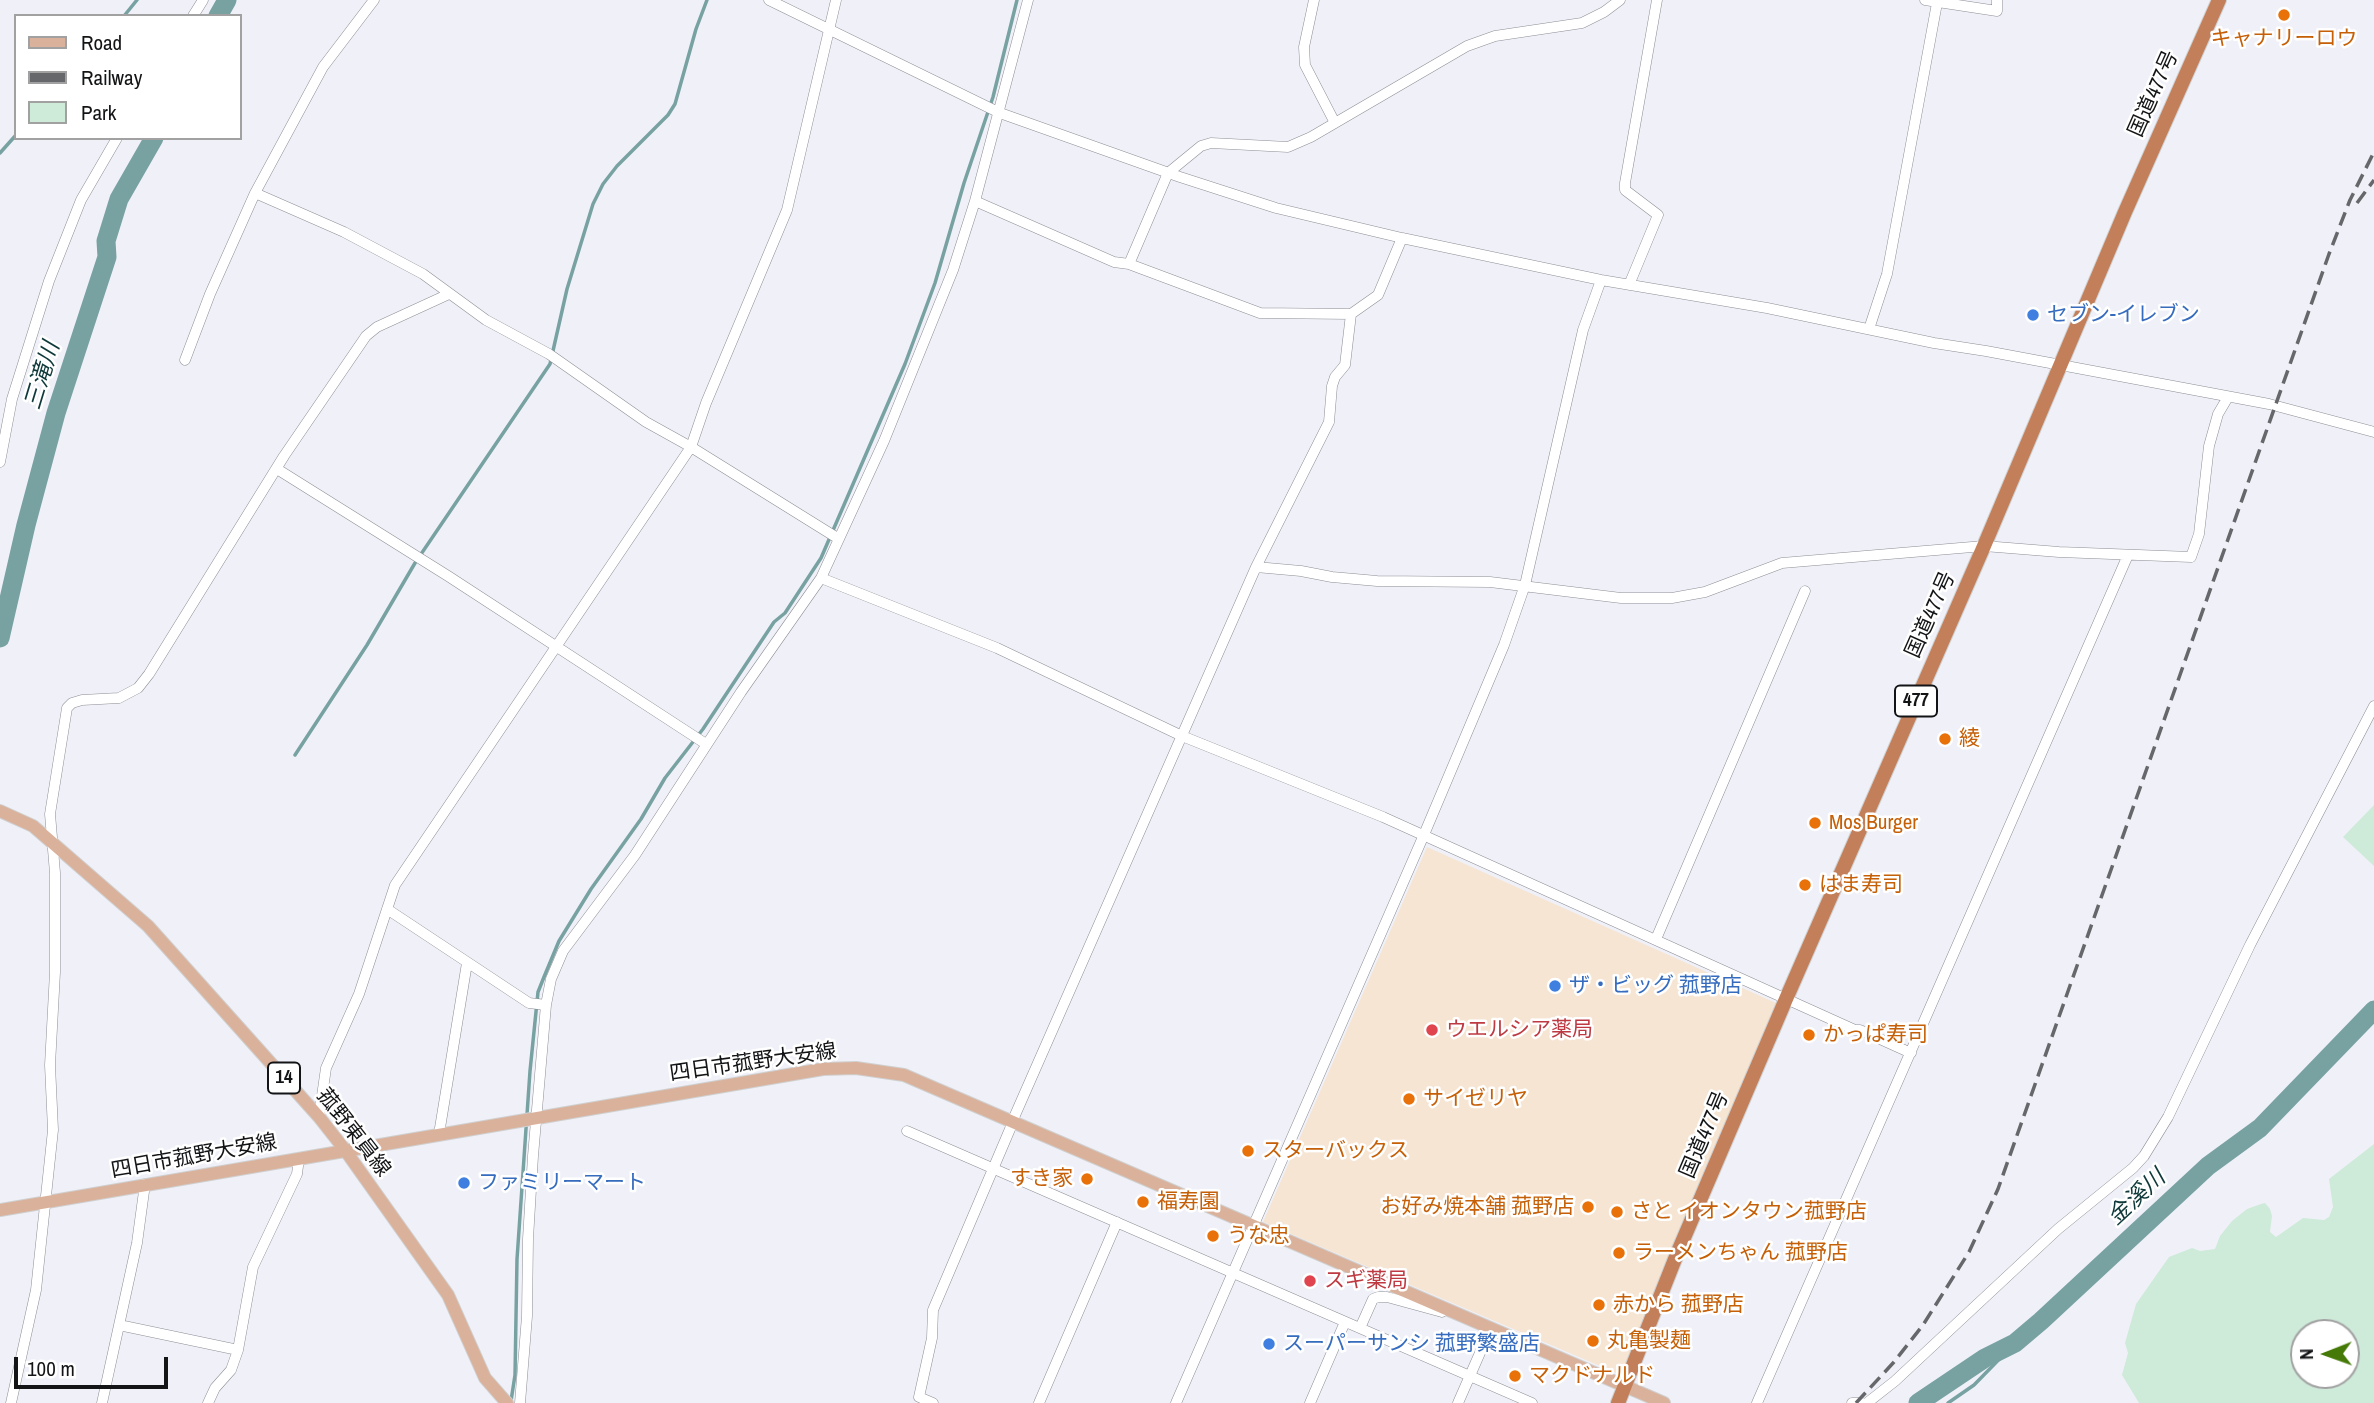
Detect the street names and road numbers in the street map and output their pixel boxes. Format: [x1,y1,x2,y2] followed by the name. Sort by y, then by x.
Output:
[2124,47,2184,141] street label: 国道477号
[1901,568,1961,662] street label: 国道477号
[1895,686,1937,716] road number: 477
[668,1039,838,1087] street label: 四日市菰野大安線
[268,1062,300,1094] road number: 14
[311,1084,395,1182] street label: 菰野東員線
[1675,1088,1735,1182] street label: 国道477号
[109,1130,279,1184] street label: 四日市菰野大安線

